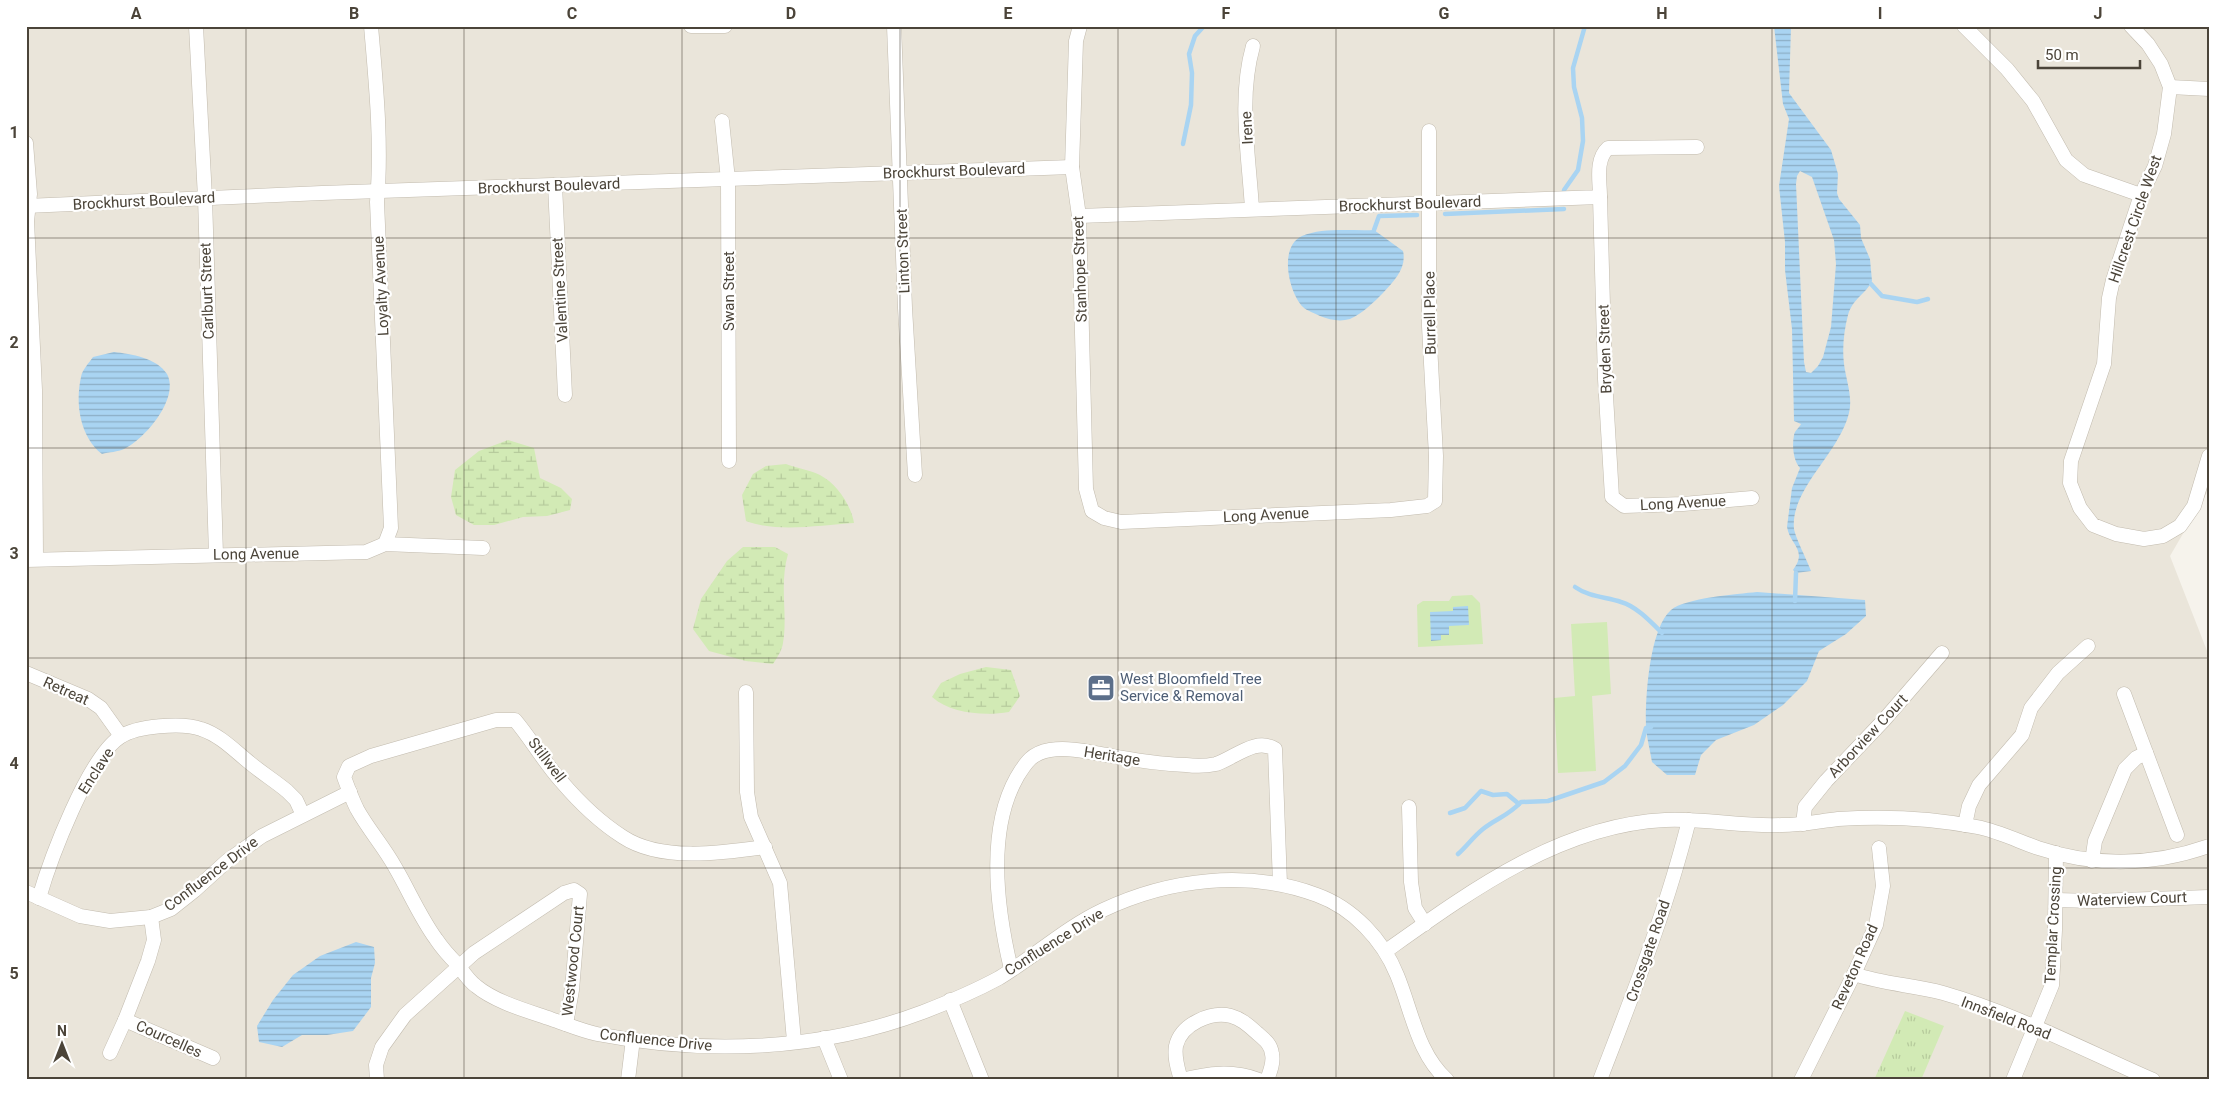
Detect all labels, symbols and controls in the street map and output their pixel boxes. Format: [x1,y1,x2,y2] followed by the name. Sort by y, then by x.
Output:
[131,4,142,23] text: A
[349,4,359,23] text: B
[567,4,577,23] text: C
[786,4,796,23] text: D
[1004,4,1013,23] text: E
[1222,4,1231,23] text: F
[1439,4,1450,23] text: G
[1656,4,1668,23] text: H
[1878,4,1882,23] text: I
[2094,4,2102,23] text: J
[2038,38,2140,70] scale bar
[2045,46,2079,64] text: 50 m
[1237,111,1257,145] street label: Irene
[9,123,19,142] text: 1
[2105,153,2165,285] street label: Hillcrest Circle West
[882,160,1026,182] street label: Brockhurst Boulevard
[477,175,621,197] street label: Brockhurst Boulevard
[72,188,216,214] street label: Brockhurst Boulevard
[1338,193,1482,215] street label: Brockhurst Boulevard
[893,208,913,294] street label: Linton Street
[1069,215,1091,323] street label: Stanhope Street
[369,236,393,336] street label: Loyalty Avenue
[548,237,572,343] street label: Valentine Street
[196,242,218,340] street label: Carlburt Street
[720,251,738,331] street label: Swan Street
[1420,271,1440,355] street label: Burrell Place
[1594,304,1616,394] street label: Bryden Street
[9,333,19,352] text: 2
[1640,492,1727,514] street label: Long Avenue
[1223,504,1310,526] street label: Long Avenue
[9,544,19,563] text: 3
[213,544,299,564] street label: Long Avenue
[1120,670,1262,705] place label: West Bloomfield Tree Service & Removal
[40,673,92,709] street label: Retreat
[1086,673,1116,703] office icon: West Bloomfield Tree Service & Removal
[1825,690,1911,782] street label: Arborview Court
[524,734,570,786] street label: Stillwell
[1083,743,1142,769] street label: Heritage
[74,744,118,797] street label: Enclave
[9,754,19,773] text: 4
[161,833,262,915] street label: Confluence Drive
[2041,866,2065,984] street label: Templar Crossing
[2077,888,2187,910] street label: Waterview Court
[1622,898,1674,1004] street label: Crossgate Road
[1001,904,1107,980] street label: Confluence Drive
[558,905,588,1017] street label: Westwood Court
[1828,921,1882,1013] street label: Reveton Road
[9,964,19,983] text: 5
[1958,993,2054,1043] street label: Innsfield Road
[133,1016,205,1062] street label: Courcelles
[38,1018,88,1068] north arrow
[57,1023,67,1039] text: N
[599,1025,713,1055] street label: Confluence Drive

